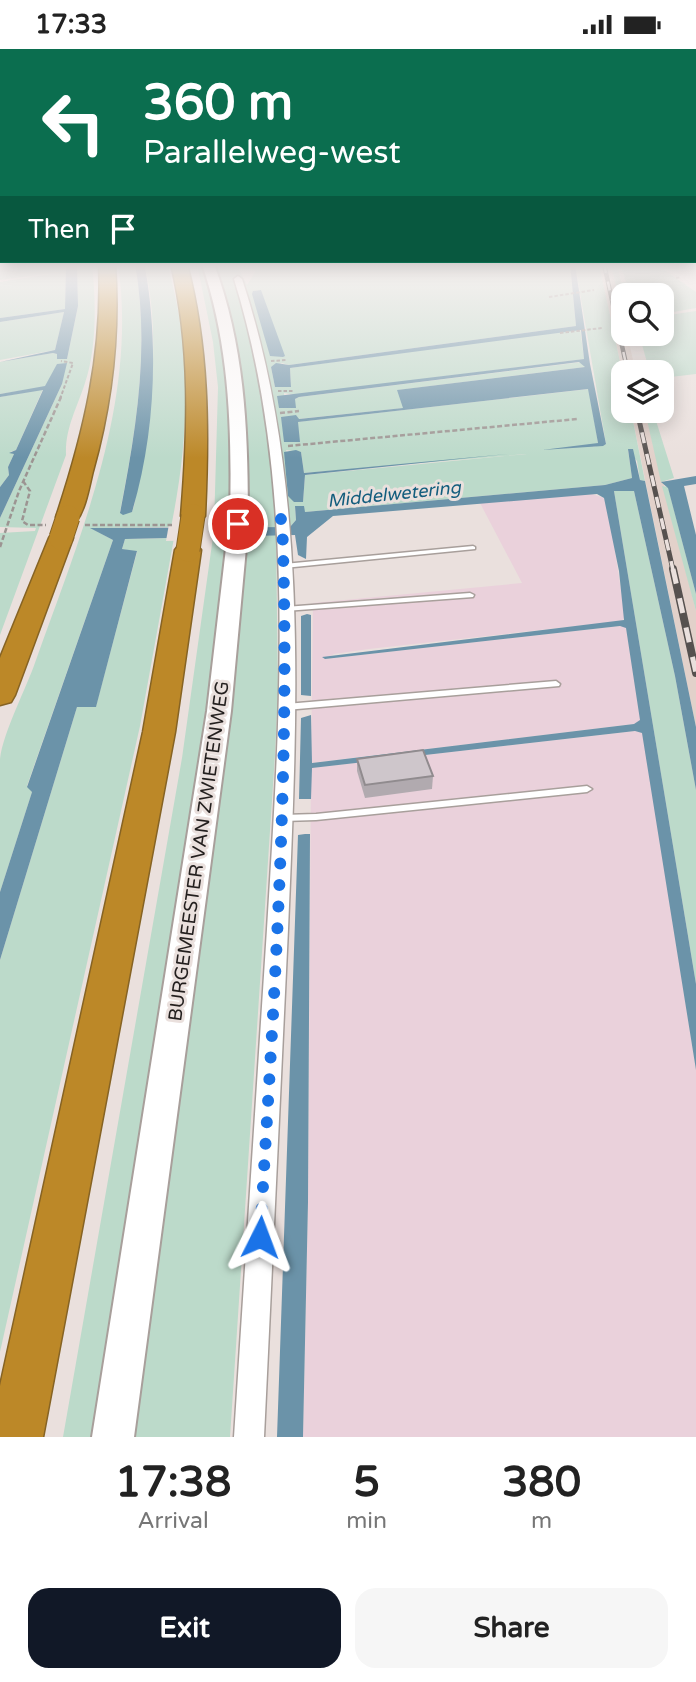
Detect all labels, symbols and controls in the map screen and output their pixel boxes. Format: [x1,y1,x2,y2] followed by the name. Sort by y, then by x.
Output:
[35,9,107,40] text: 17:33
[143,74,293,133] text: 360 m
[28,77,119,168] icon: left
[143,134,401,172] text: Parallelweg-west
[104,210,142,248] icon: arrive
[28,214,90,245] text: Then
[611,283,674,423] map controls
[611,283,674,346] button: search
[611,360,674,423] button: layers
[326,476,463,512] water label: Middelwetering
[208,494,268,554] pin
[219,505,257,543] icon: arrive
[164,680,234,1023] street label: BURGEMEESTER VAN ZWIETENWEG
[223,1200,297,1274] position arrow
[115,1457,231,1508] text: 17:38
[353,1457,380,1508] text: 5
[502,1457,581,1508] text: 380
[138,1507,209,1535] text: Arrival
[346,1507,387,1535] text: min
[531,1507,552,1535] text: m
[28,1588,341,1668] button: Exit
[355,1588,668,1668] button: Share

